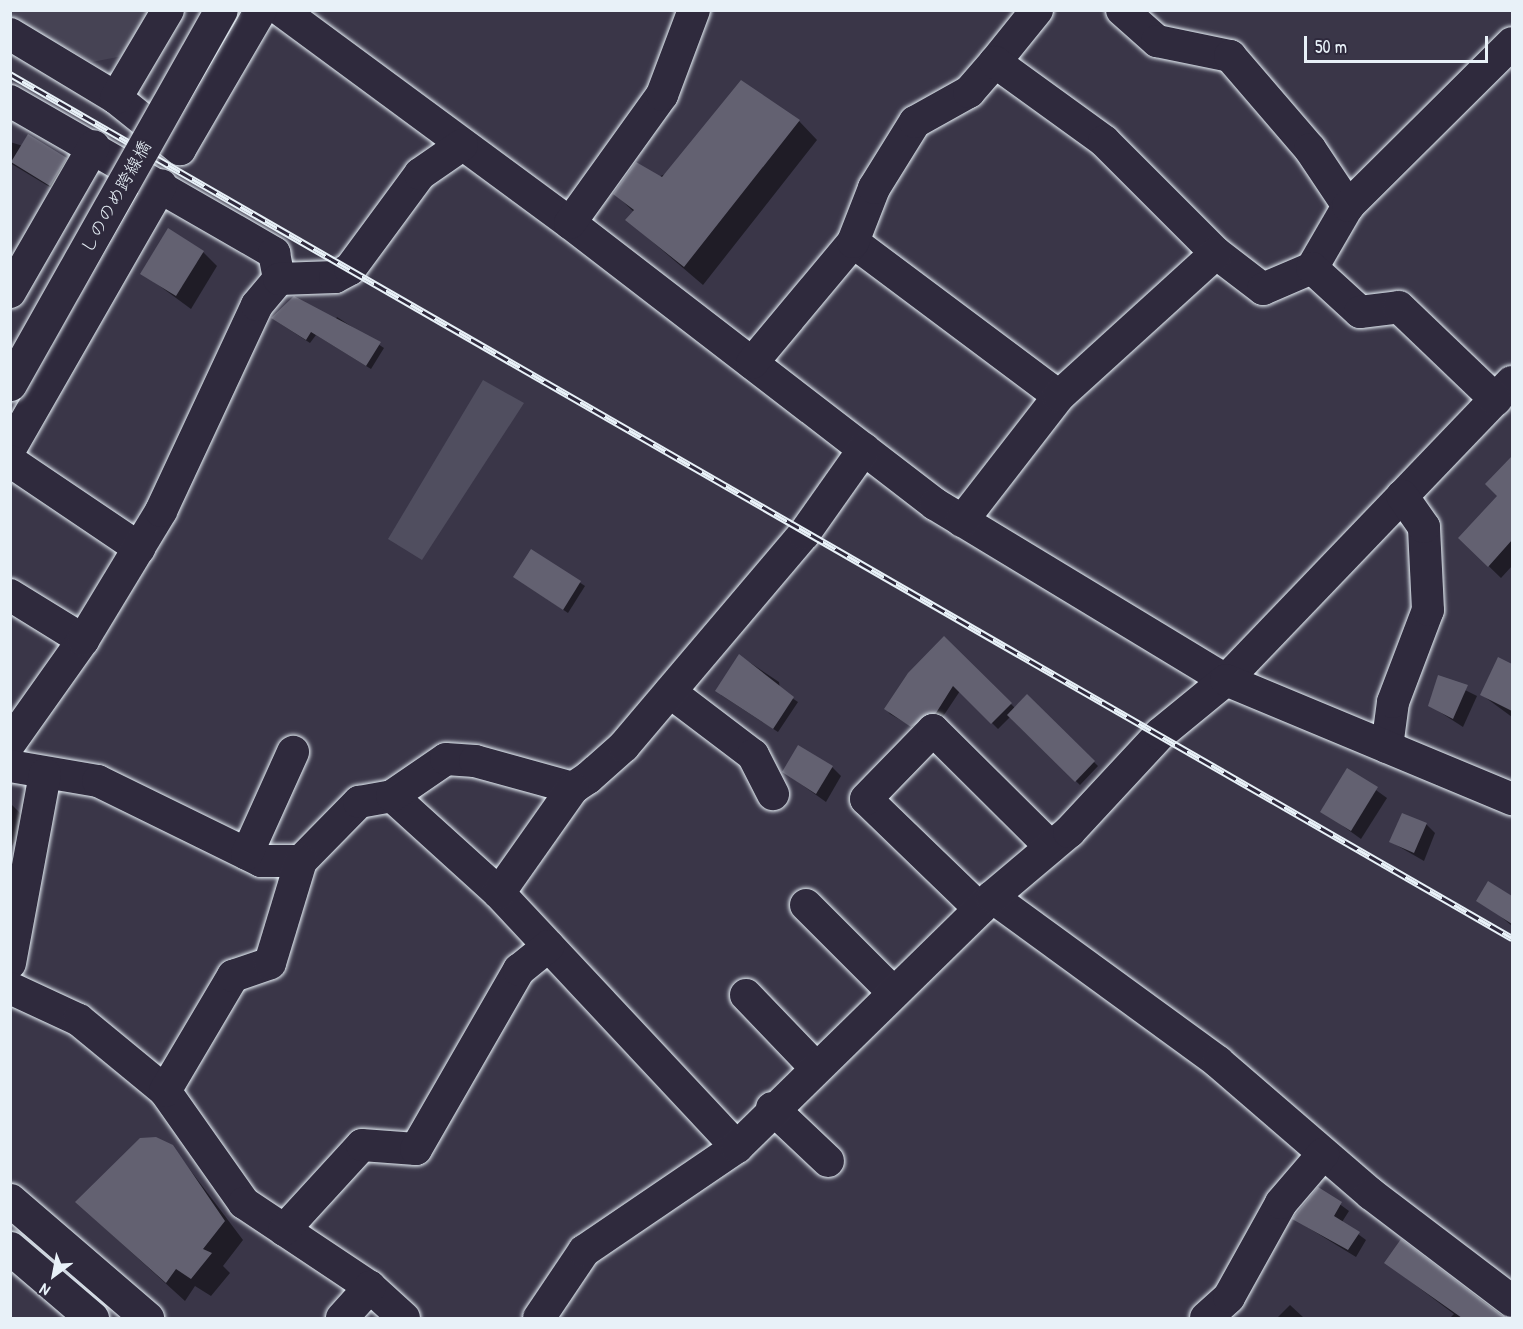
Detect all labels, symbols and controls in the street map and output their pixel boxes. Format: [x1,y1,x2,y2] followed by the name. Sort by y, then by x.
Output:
[1307,24,1492,62] scale bar
[1315,34,1347,59] text: 50 m
[76,137,156,257] street label: しののめ跨線橋
[24,1245,84,1305] north arrow
[35,1279,54,1302] text: N

